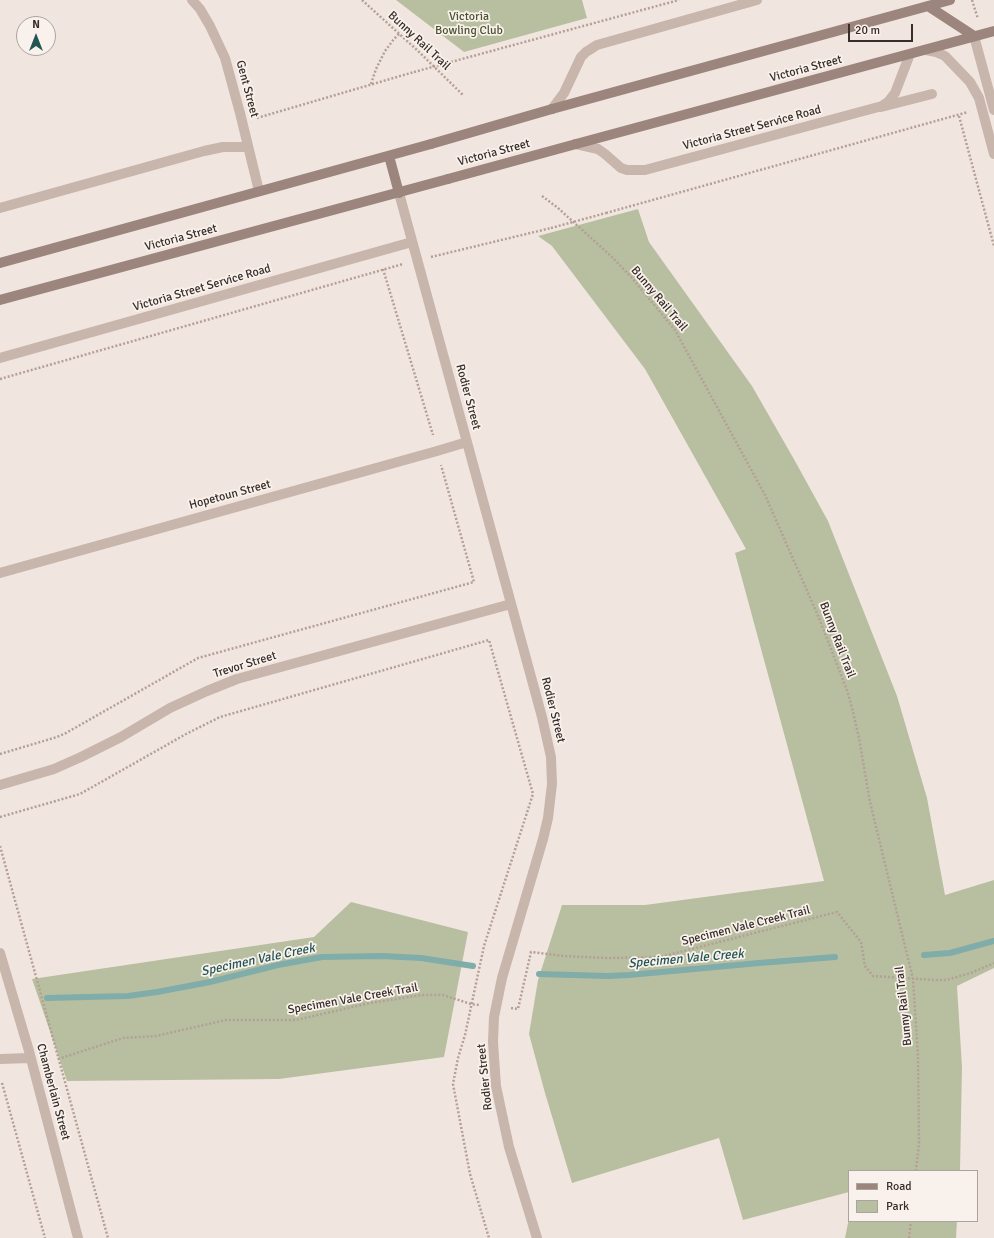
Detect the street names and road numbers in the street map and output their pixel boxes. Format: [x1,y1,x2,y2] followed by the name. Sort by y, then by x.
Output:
[385,8,453,74] street label: Bunny Rail Trail
[768,52,844,86] street label: Victoria Street
[232,59,262,119] street label: Gent Street
[681,103,823,153] street label: Victoria Street Service Road
[456,136,532,170] street label: Victoria Street
[143,221,219,255] street label: Victoria Street
[131,261,273,315] street label: Victoria Street Service Road
[628,264,690,334] street label: Bunny Rail Trail
[452,363,484,431] street label: Rodier Street
[188,477,272,513] street label: Hopetoun Street
[816,600,858,680] street label: Bunny Rail Trail
[212,649,278,681] street label: Trevor Street
[538,676,568,744] street label: Rodier Street
[680,903,812,949] street label: Specimen Vale Creek Trail
[893,965,915,1047] street label: Bunny Rail Trail
[287,980,419,1018] street label: Specimen Vale Creek Trail
[33,1042,73,1142] street label: Chamberlain Street
[474,1043,496,1111] street label: Rodier Street

